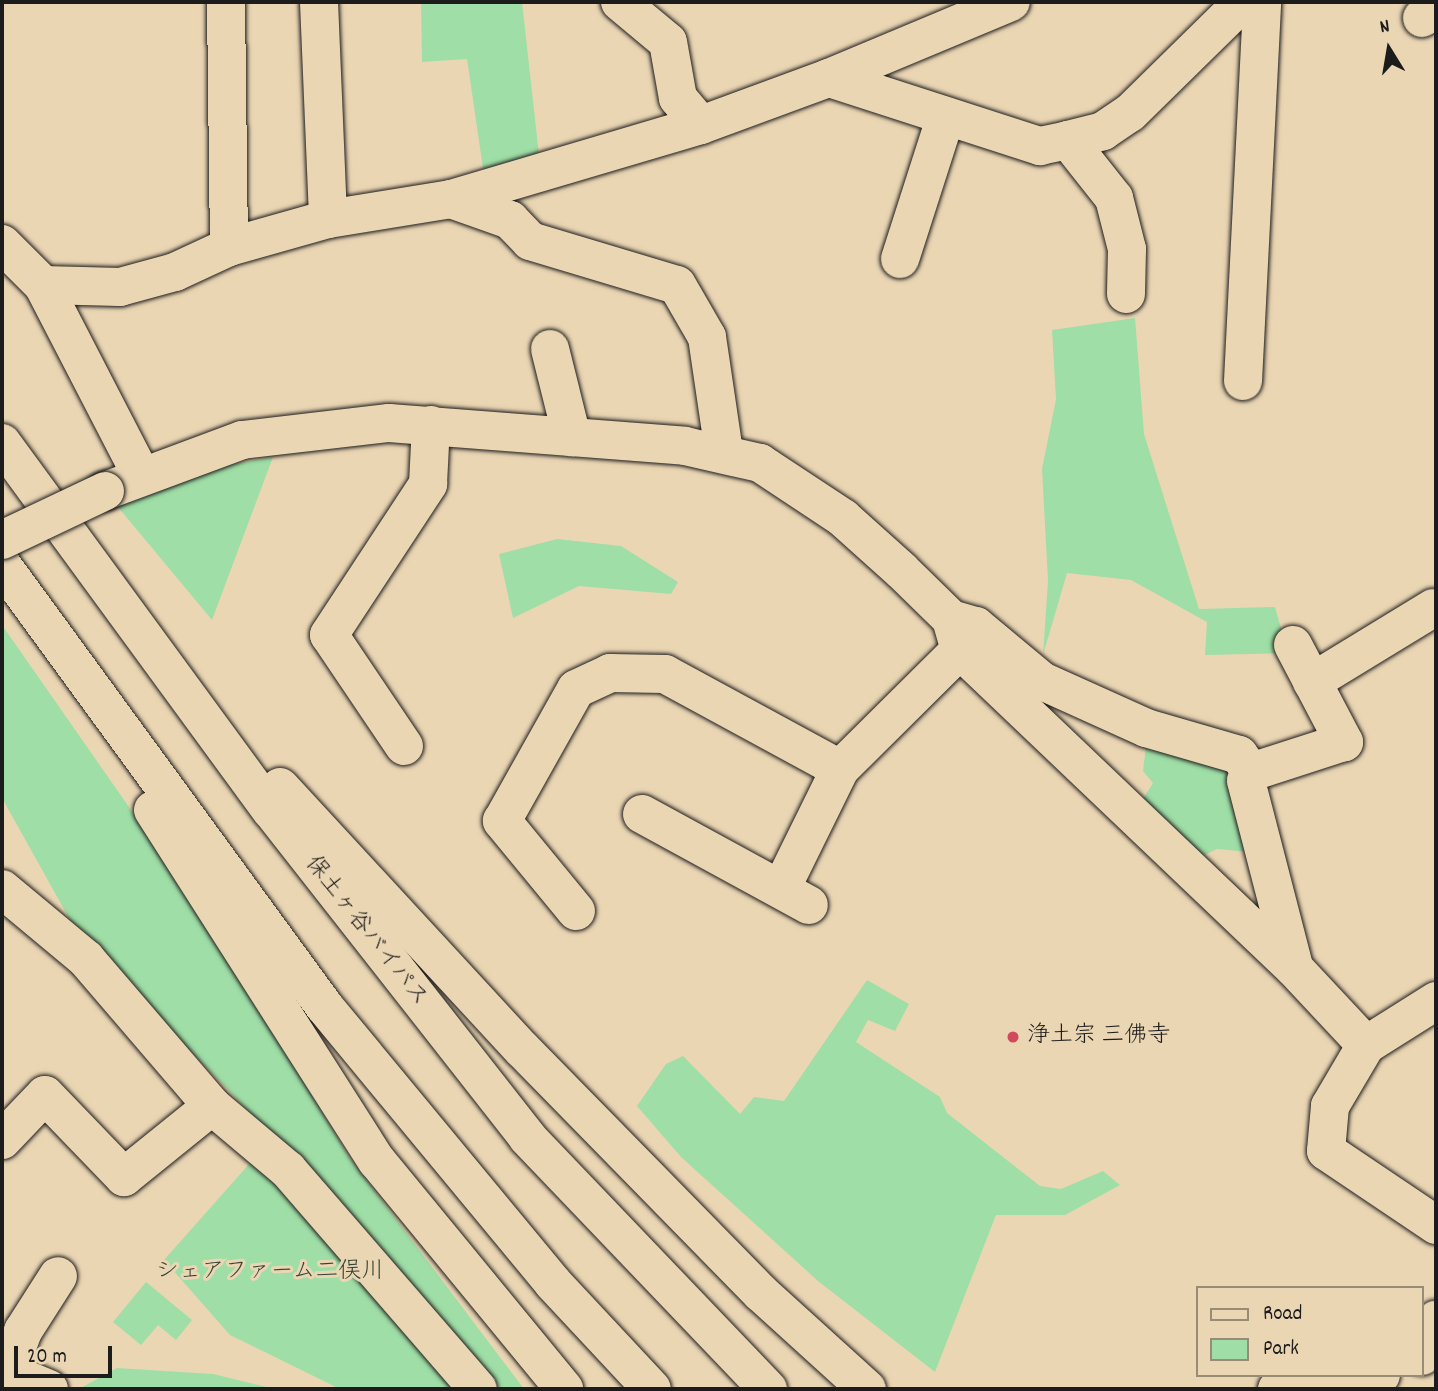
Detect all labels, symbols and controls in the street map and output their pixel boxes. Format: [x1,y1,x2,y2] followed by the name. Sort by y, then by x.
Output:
[1354,14,1424,84] north arrow
[1378,14,1392,42] text: N
[297,851,433,1013] street label: 保土ヶ谷バイパス
[1027,1023,1170,1051] place label: 浄土宗 三佛寺
[1005,1029,1021,1045] marker: 浄土宗 三佛寺
[155,1259,385,1287] park label: シェアファーム二俣川
[1196,1286,1424,1377] legend
[1263,1300,1302,1330] text: Road
[18,1332,116,1376] scale bar
[1263,1335,1299,1365] text: Park
[27,1343,67,1373] text: 20 m

